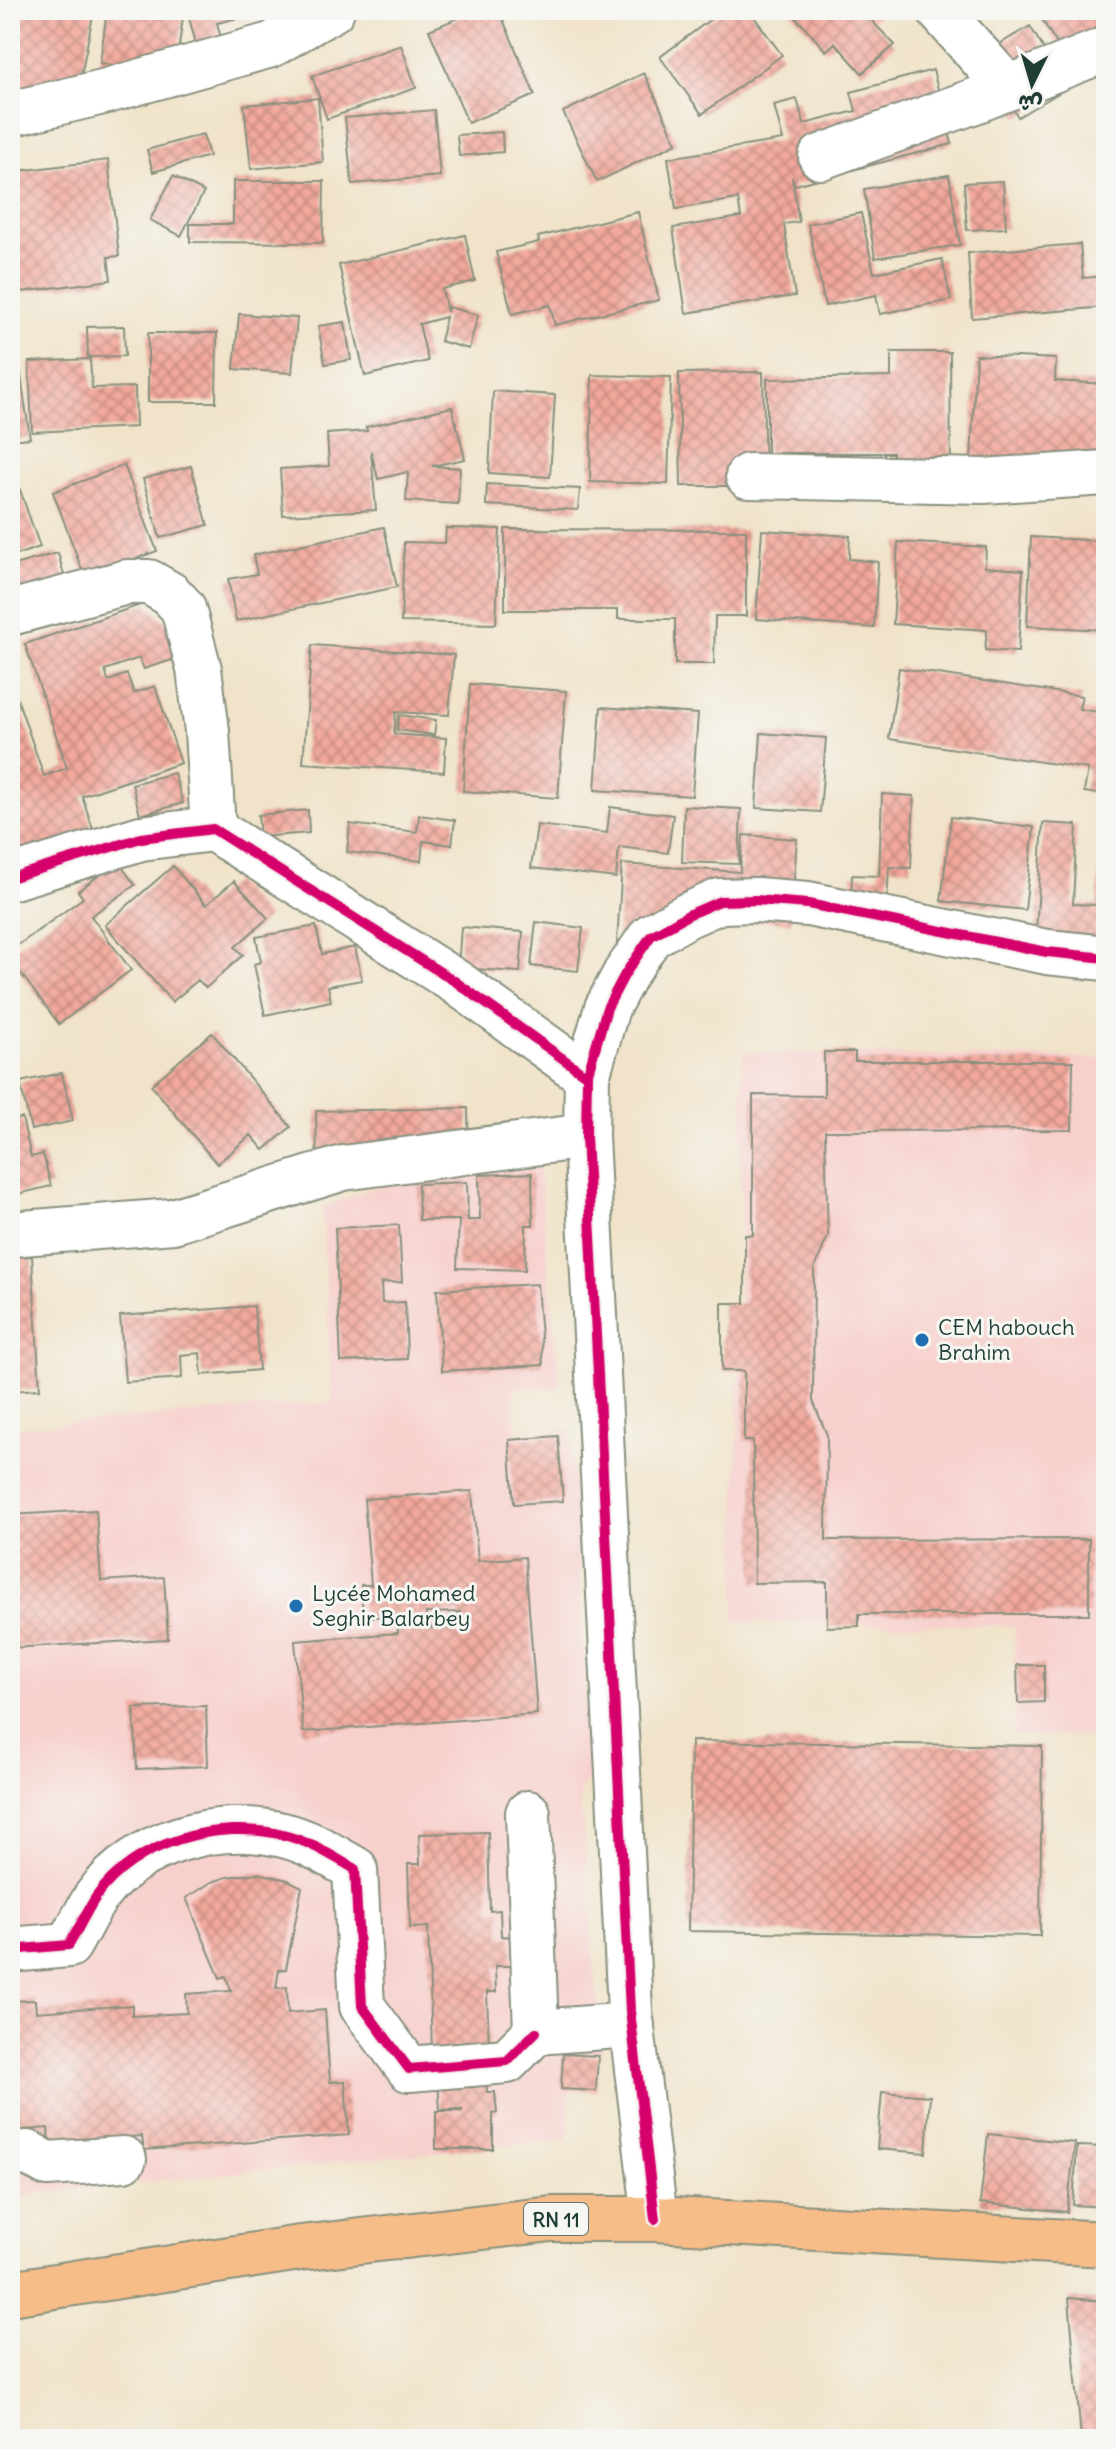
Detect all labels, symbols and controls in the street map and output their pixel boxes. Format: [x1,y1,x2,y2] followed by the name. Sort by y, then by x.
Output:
[992,44,1072,124] north arrow
[1017,89,1044,119] text: ش
[938,1313,1075,1366] place label: CEM habouch Brahim
[913,1331,931,1349] marker: CEM habouch Brahim
[312,1579,475,1632] place label: Lycée Mohamed Seghir Balarbey
[287,1597,305,1615] marker: Lycée Mohamed Seghir Balarbey
[524,2203,588,2235] road number: RN 11

